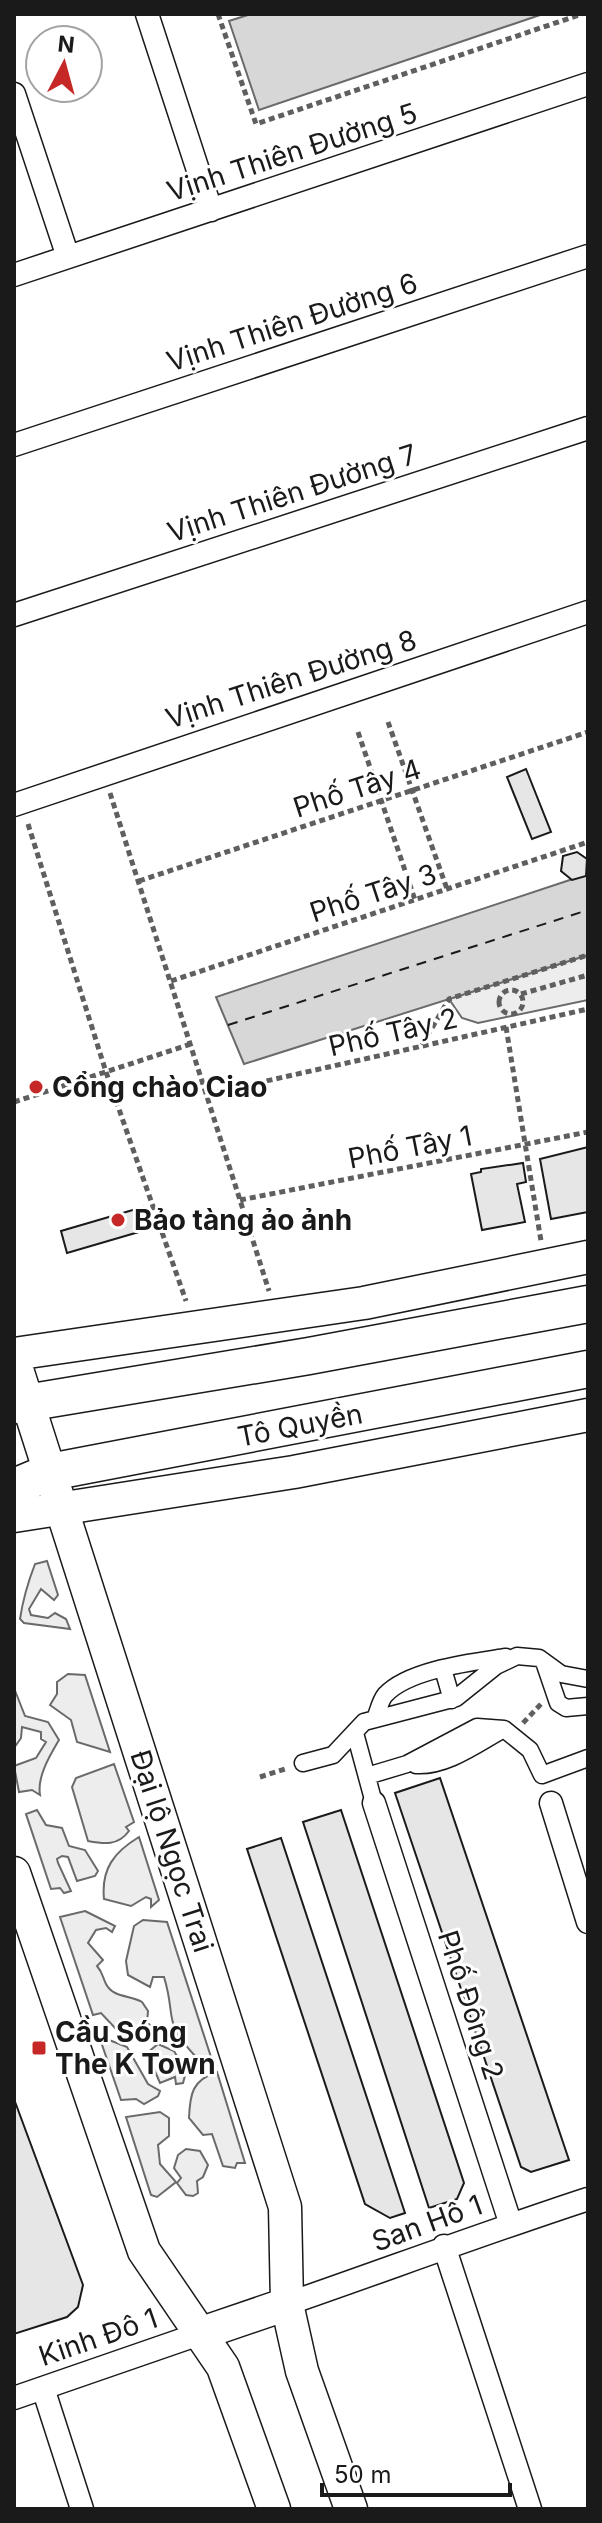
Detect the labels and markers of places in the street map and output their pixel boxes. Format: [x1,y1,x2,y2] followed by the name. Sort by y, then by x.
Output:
[52,1070,267,1104] place label: Cổng chào Ciao
[27,1078,45,1096] marker: Cổng chào Ciao
[134,1203,352,1237] place label: Bảo tàng ảo ảnh
[109,1211,127,1229] marker: Bảo tàng ảo ảnh
[55,2015,216,2081] place label: Cầu Sóng The K Town
[30,2039,48,2057] marker: Cầu Sóng The K Town

